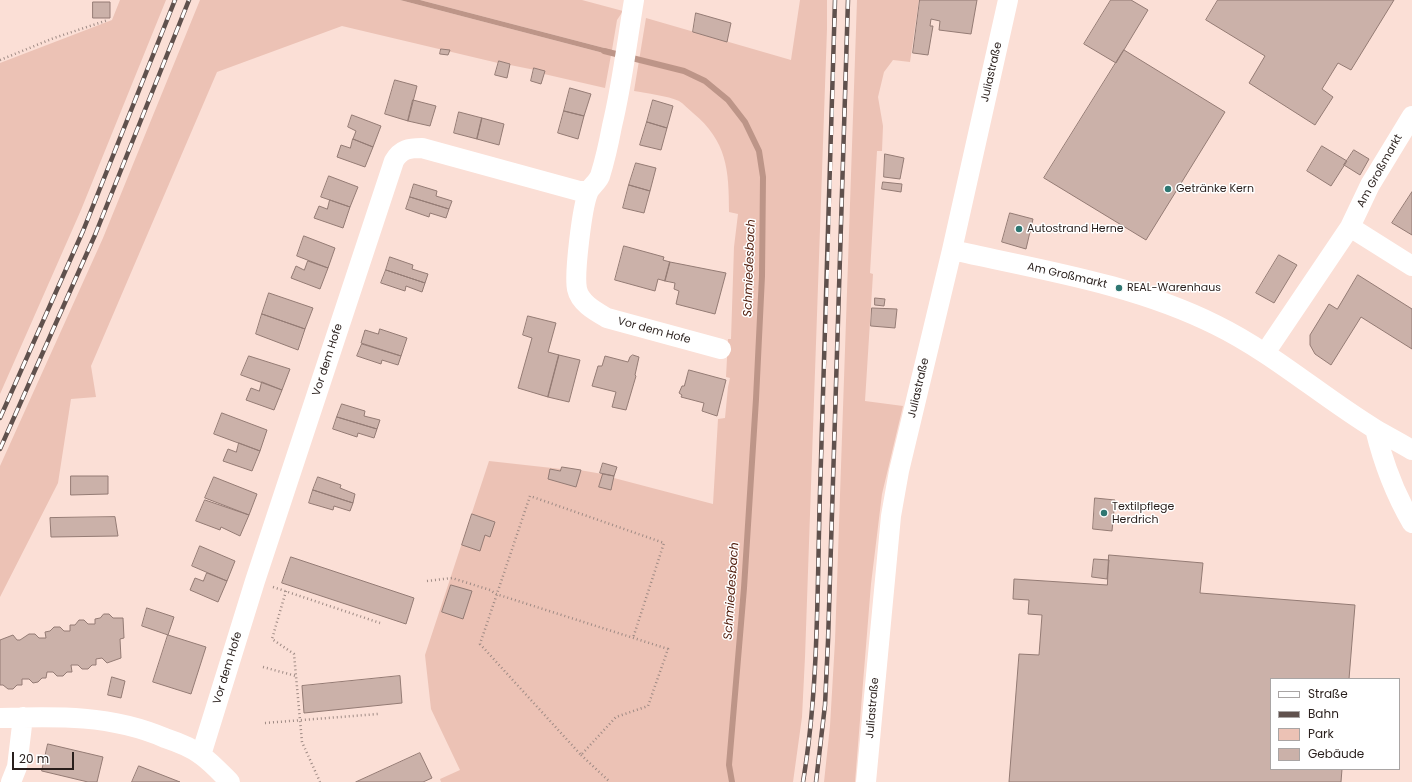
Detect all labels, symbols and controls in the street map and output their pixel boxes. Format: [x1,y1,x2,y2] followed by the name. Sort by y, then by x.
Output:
[979,41,1005,103] street label: Juliastraße
[1354,132,1406,210] street label: Am Großmarkt
[1176,182,1254,196] place label: Getränke Kern
[1163,184,1173,194] marker: Getränke Kern
[741,219,759,317] water label: Schmiedesbach
[1027,222,1124,236] place label: Autostrand Herne
[1014,224,1024,234] marker: Autostrand Herne
[1026,260,1108,292] street label: Am Großmarkt
[1127,281,1221,295] place label: REAL-Warenhaus
[1114,283,1124,293] marker: REAL-Warenhaus
[616,315,692,347] street label: Vor dem Hofe
[310,322,346,398] street label: Vor dem Hofe
[906,357,932,419] street label: Juliastraße
[1112,500,1174,526] place label: Textilpflege Herdrich
[1099,508,1109,518] marker: Textilpflege Herdrich
[721,542,743,640] water label: Schmiedesbach
[211,630,245,706] street label: Vor dem Hofe
[864,677,882,739] street label: Juliastraße
[1270,678,1400,770] legend
[1308,685,1348,702] text: Straße
[1308,705,1339,722] text: Bahn
[1308,725,1334,742] text: Park
[14,744,76,770] scale bar
[1308,745,1364,762] text: Gebäude
[19,750,49,767] text: 20 m

